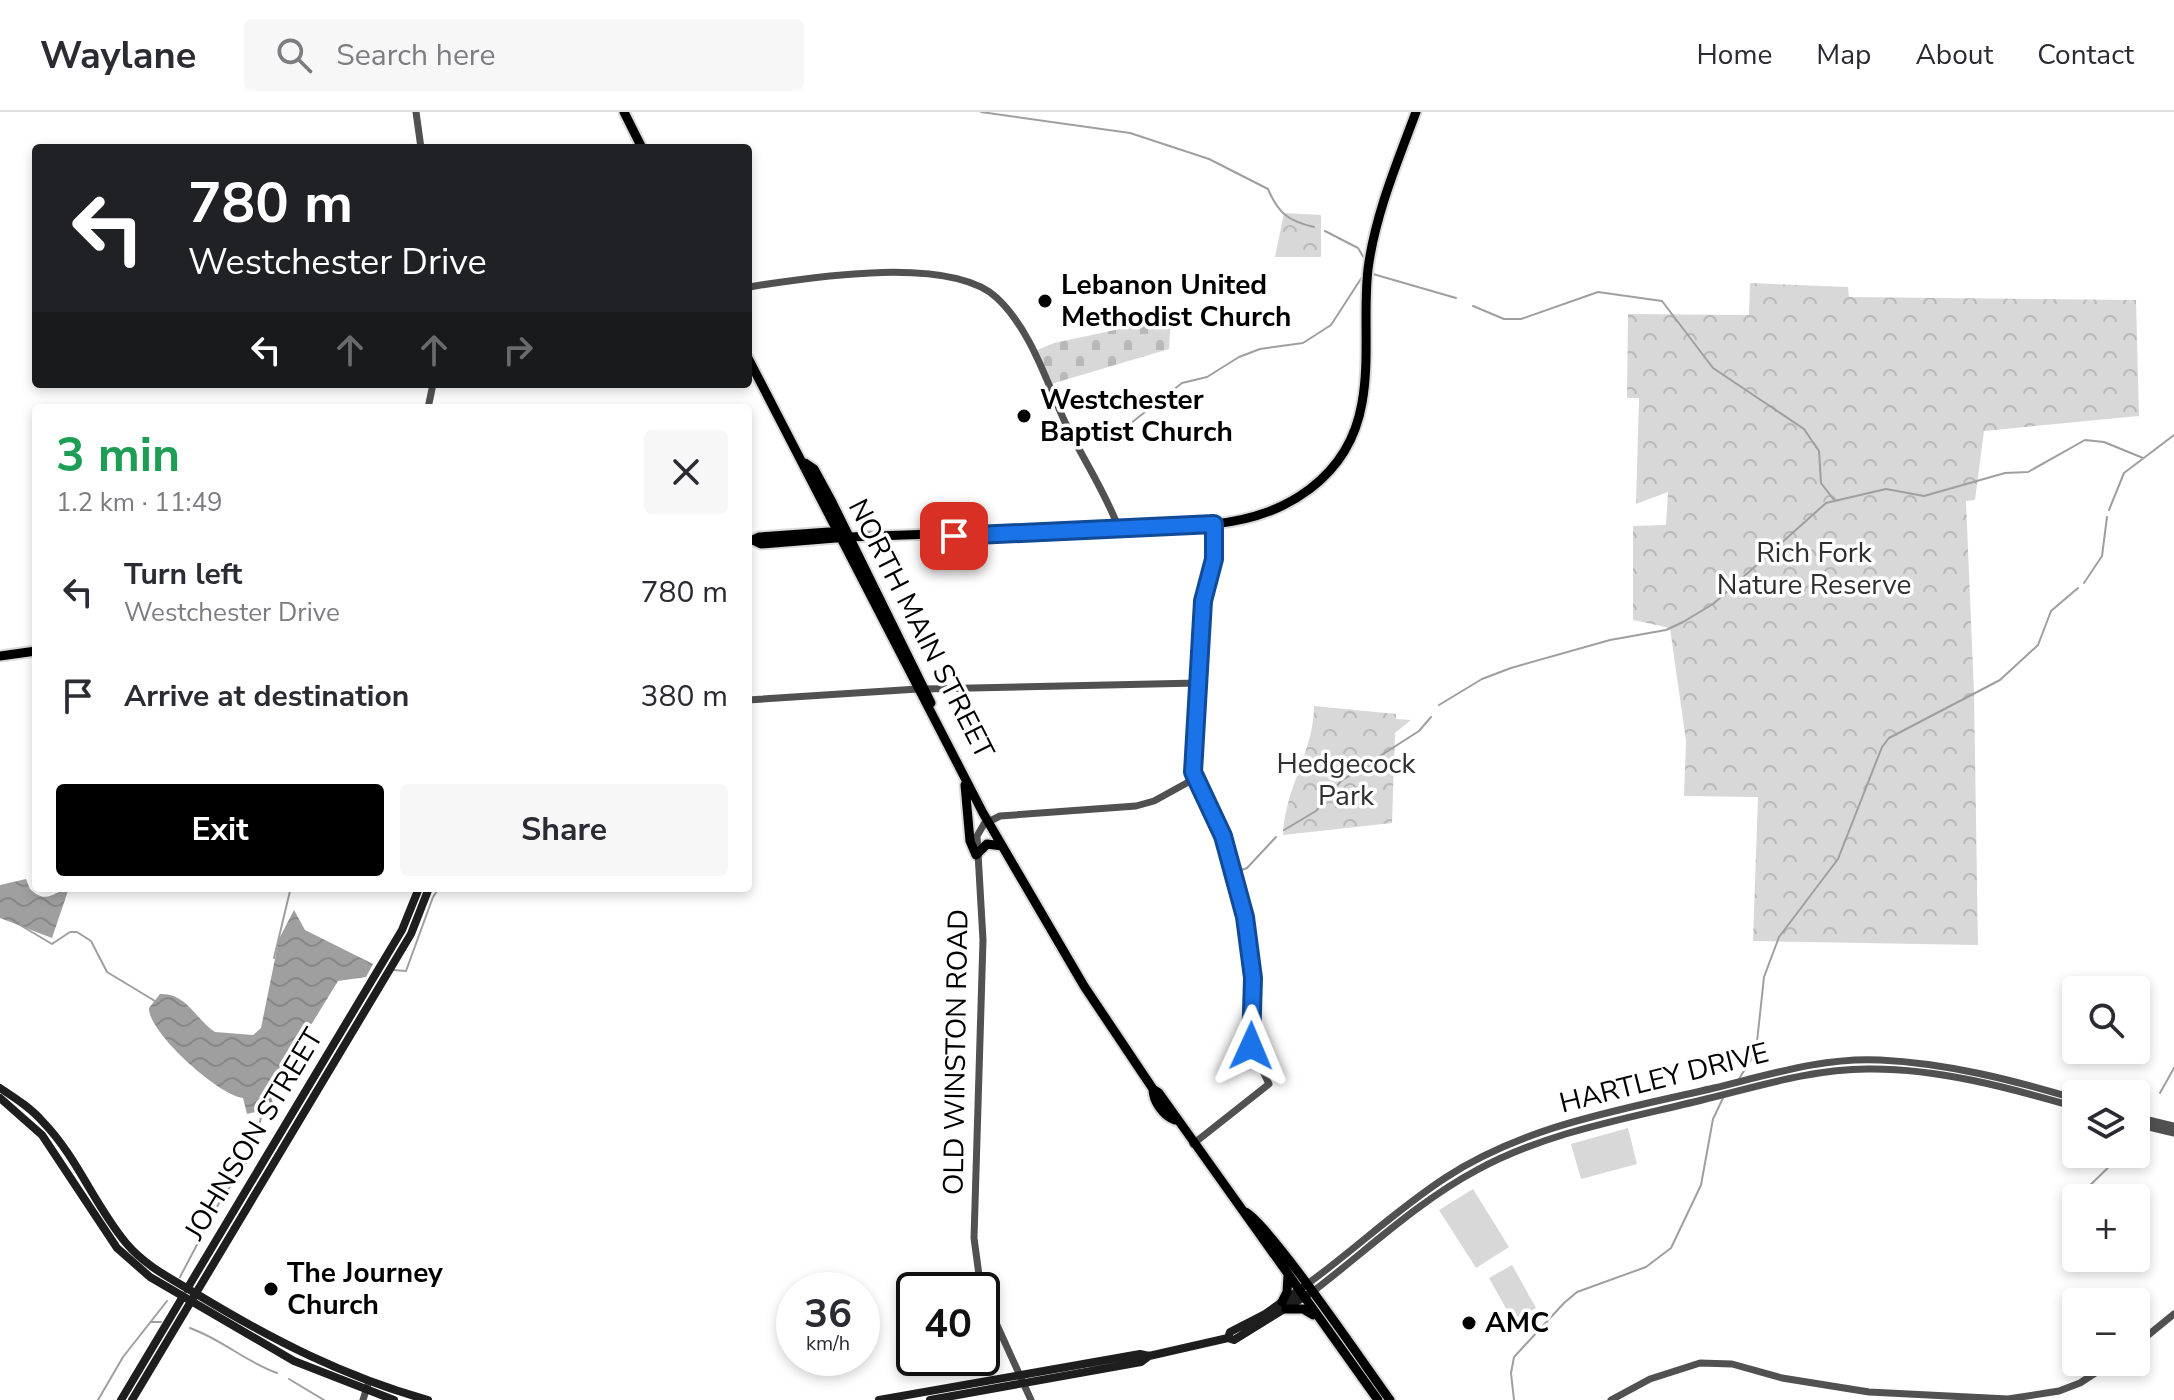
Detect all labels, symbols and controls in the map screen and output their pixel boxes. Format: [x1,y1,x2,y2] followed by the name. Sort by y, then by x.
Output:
[244,19,804,91] search box
[40,30,196,81] text: Waylane
[272,33,316,77] icon: search
[336,35,495,76] text: Search here
[1697,36,1772,74] text: Home
[1816,36,1871,74] text: Map
[1915,36,1993,74] text: About
[2037,36,2134,74] text: Contact
[188,165,353,242] text: 780 m
[56,176,160,280] icon: left
[188,238,487,287] text: Westchester Drive
[1061,266,1291,336] place label: Lebanon United Methodist Church
[1036,292,1054,310] marker: Lebanon United Methodist Church
[244,328,288,372] icon: left
[328,328,372,372] icon: ahead
[412,328,456,372] icon: ahead
[496,328,540,372] icon: right
[1040,381,1233,451] place label: Westchester Baptist Church
[1015,407,1033,425] marker: Westchester Baptist Church
[56,422,180,488] text: 3 min
[644,430,728,514] button: close
[56,485,223,520] text: 1.2 km · 11:49
[839,493,1003,765] street label: NORTH MAIN STREET
[920,502,988,570] pin
[932,514,976,558] icon: arrive
[1717,534,1911,604] park label: Rich Fork Nature Reserve
[124,554,242,595] text: Turn left
[56,570,100,614] icon: left
[641,572,728,613] text: 780 m
[124,595,340,630] text: Westchester Drive
[56,674,100,718] icon: arrive
[124,676,409,717] text: Arrive at destination
[641,676,728,717] text: 380 m
[1276,745,1417,815] park label: Hedgecock Park
[56,784,384,876] button: Exit
[400,784,728,876] button: Share
[935,909,977,1195] street label: OLD WINSTON ROAD
[2062,976,2150,1376] map controls
[2062,976,2150,1064] button: search
[1209,1004,1293,1088] position arrow
[175,1021,332,1248] street label: JOHNSON STREET
[1555,1034,1773,1122] street label: HARTLEY DRIVE
[2062,1080,2150,1168] button: layers
[2062,1184,2150,1272] button: +
[287,1254,443,1324] place label: The Journey Church
[896,1272,1000,1376] speed limit sign: 40
[262,1280,280,1298] marker: The Journey Church
[804,1287,852,1341] text: 36
[2062,1288,2150,1376] button: −
[1485,1304,1549,1342] place label: AMC
[1460,1314,1478,1332] marker: AMC
[806,1330,850,1357] text: km/h

